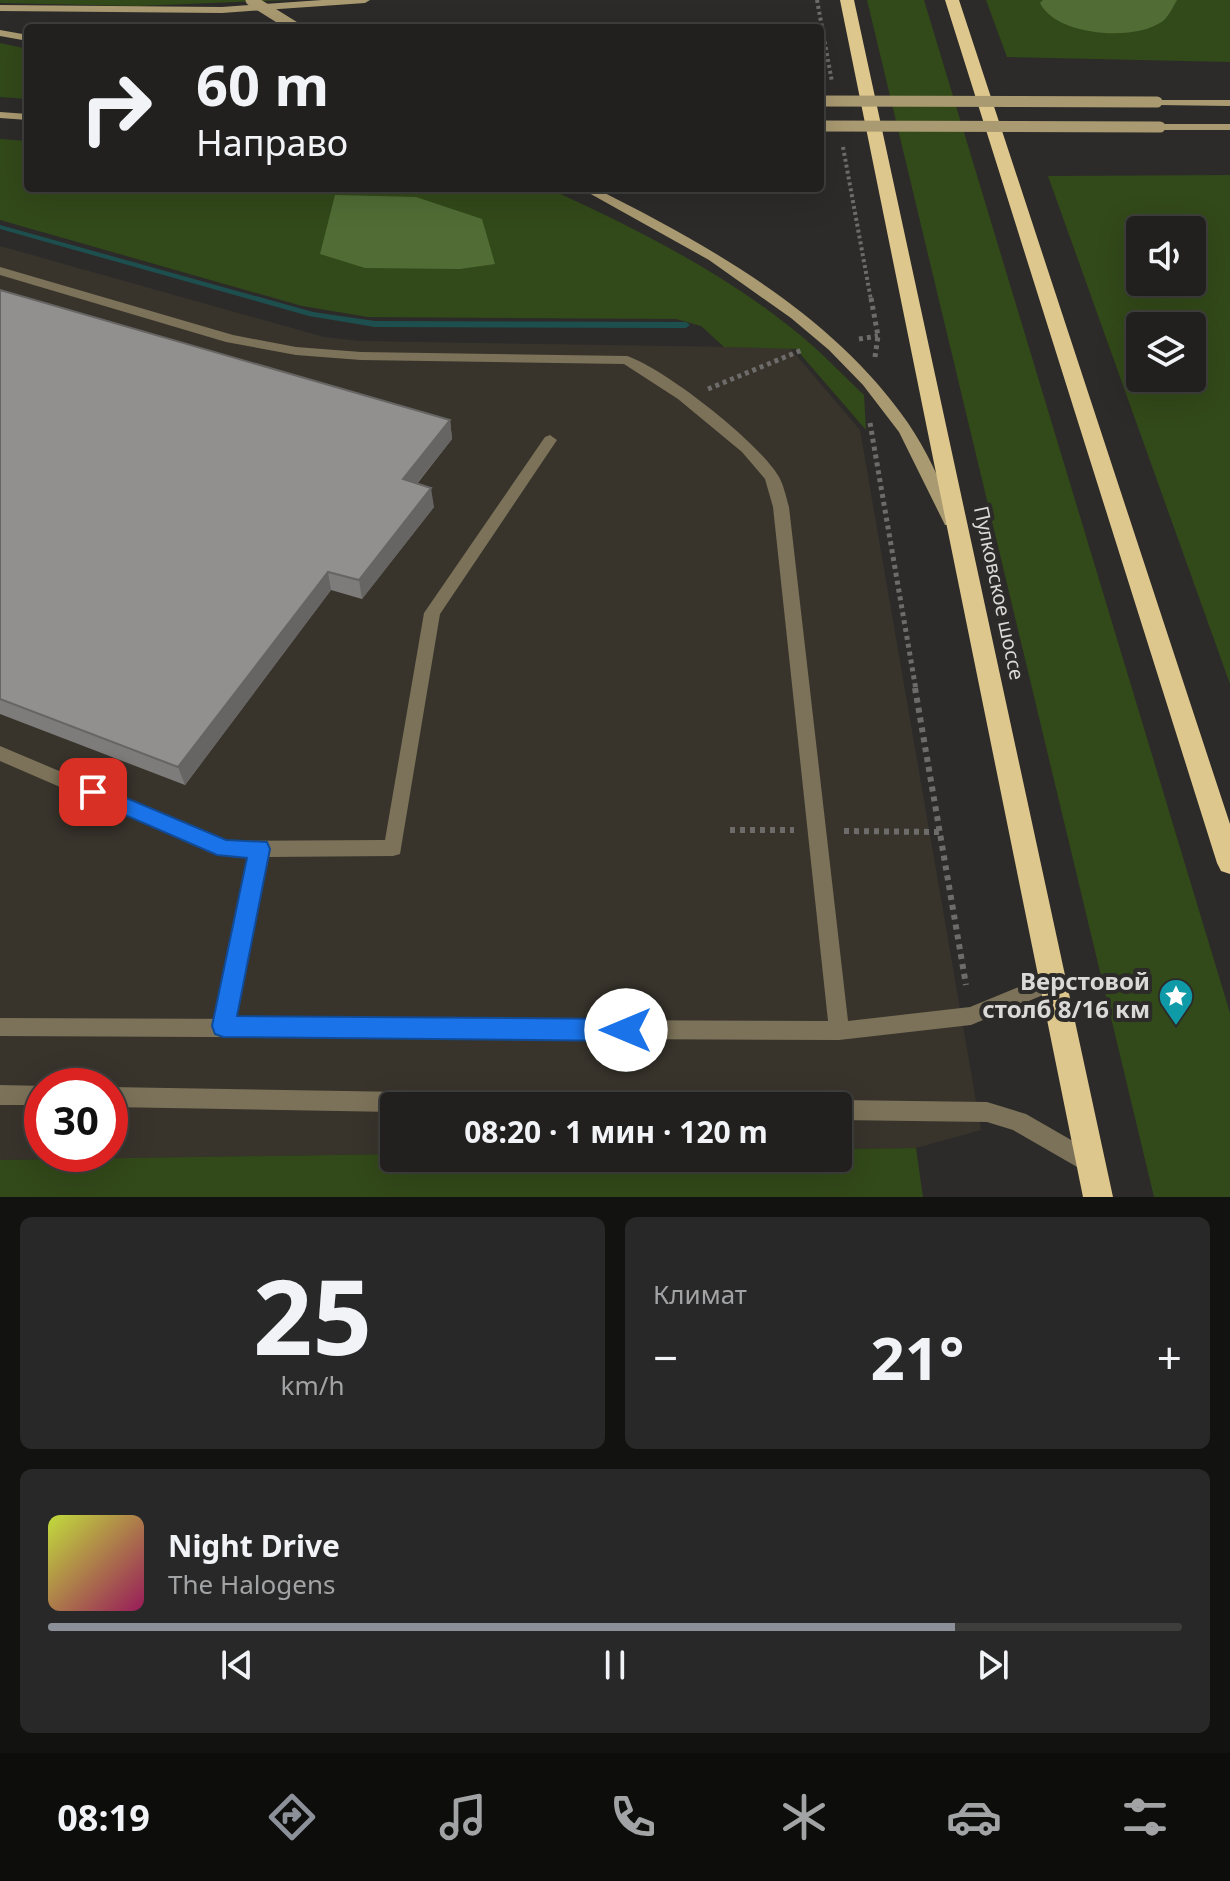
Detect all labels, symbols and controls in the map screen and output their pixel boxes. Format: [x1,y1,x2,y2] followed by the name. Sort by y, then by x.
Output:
[196,46,329,122] text: 60 m
[64,56,168,160] icon: right
[196,118,348,167] text: Направо
[1126,216,1206,392] map controls
[1126,216,1206,296] button: sound
[1126,312,1206,392] button: layers
[968,503,1031,682] street label: Пулковское шоссе
[59,758,127,826] pin
[71,770,115,814] icon: arrive
[982,964,1150,1025] place label: Верстовой столб 8/16 км
[1157,977,1195,1027] place icon: Верстовой столб 8/16 км
[584,988,668,1072] position arrow
[24,1068,128,1172] speed limit sign: 30
[464,1111,768,1152] text: 08:20 · 1 мин · 120 m
[253,1244,372,1385] text: 25
[653,1276,747,1312] text: Климат
[870,1316,965,1398] text: 21°
[653,1327,678,1387] text: −
[1157,1327,1182,1387] text: +
[281,1367,344,1403] text: km/h
[168,1525,340,1566] text: Night Drive
[168,1566,335,1602] text: The Halogens
[215,1643,259,1687] icon: previous
[593,1643,637,1687] icon: pause
[971,1643,1015,1687] icon: next
[264,1789,320,1845] icon: directions
[435,1789,491,1845] icon: music
[605,1789,661,1845] icon: phone
[776,1789,832,1845] icon: climate
[946,1789,1002,1845] icon: car
[1117,1789,1173,1845] icon: filters
[57,1793,150,1842] text: 08:19

